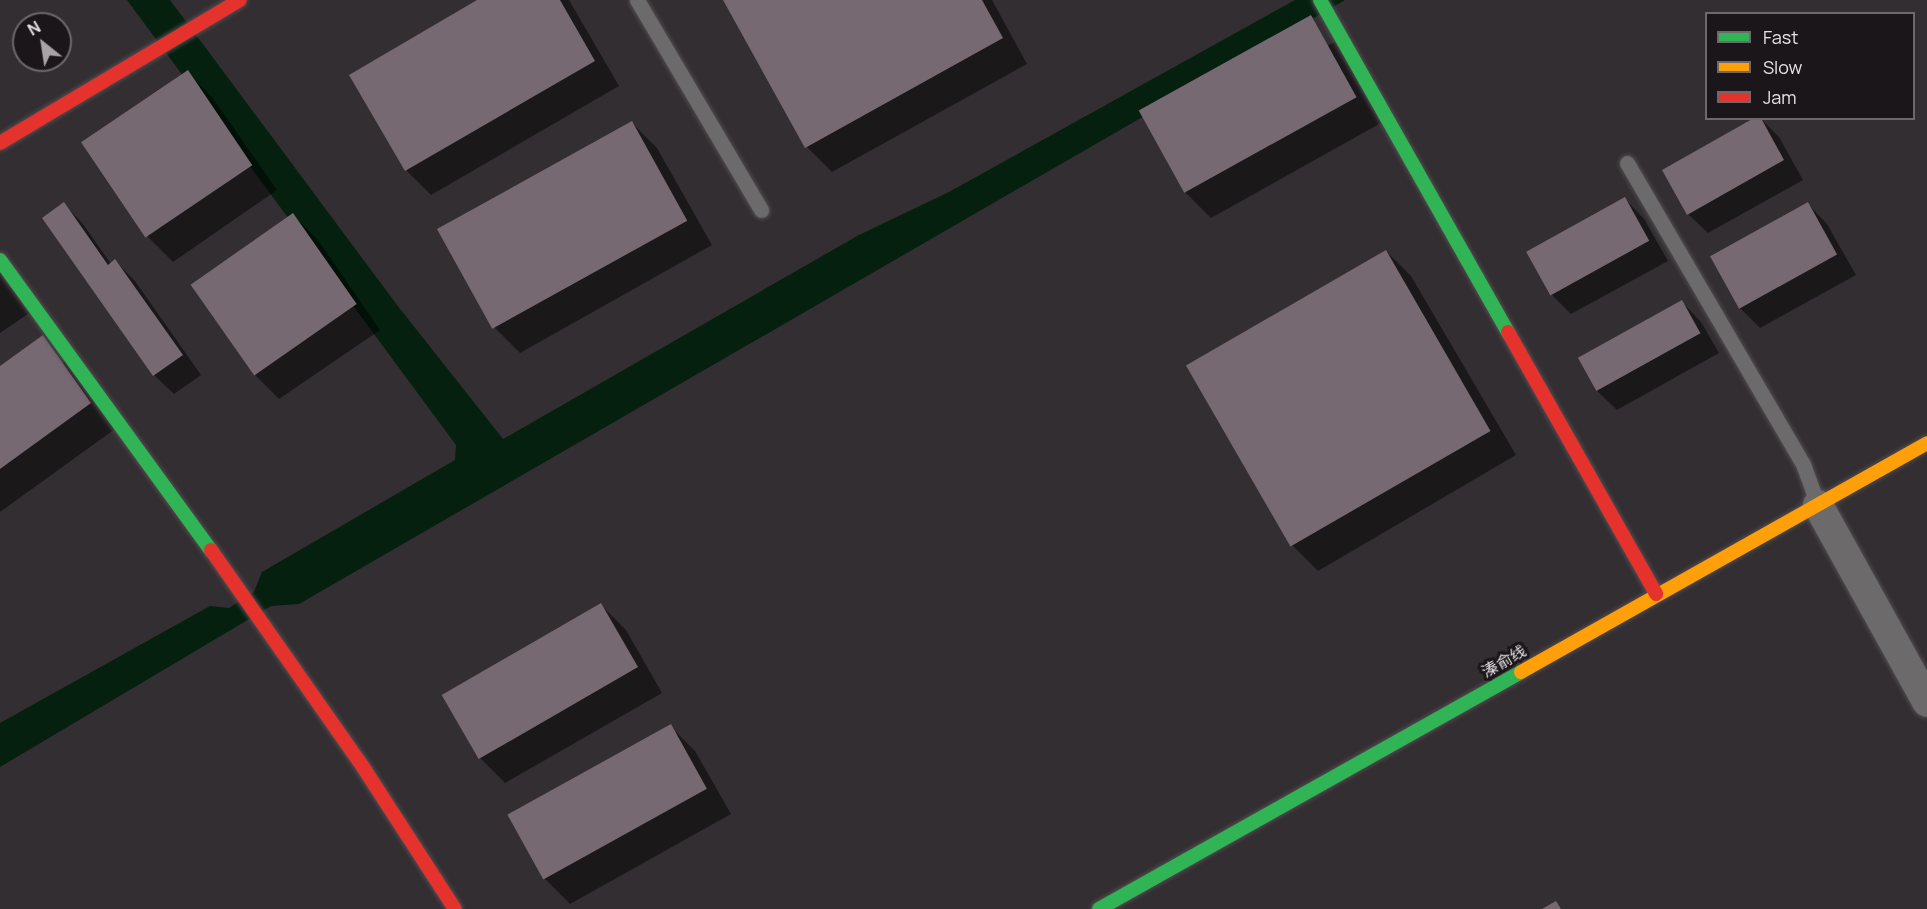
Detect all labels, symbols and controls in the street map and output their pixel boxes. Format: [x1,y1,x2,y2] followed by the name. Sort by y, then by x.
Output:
[12,12,72,72] north arrow
[1705,12,1915,120] legend
[24,16,44,41] text: N
[1763,25,1798,49] text: Fast
[1763,55,1802,79] text: Slow
[1763,85,1797,109] text: Jam
[1478,641,1530,681] street label: 溱俞线

